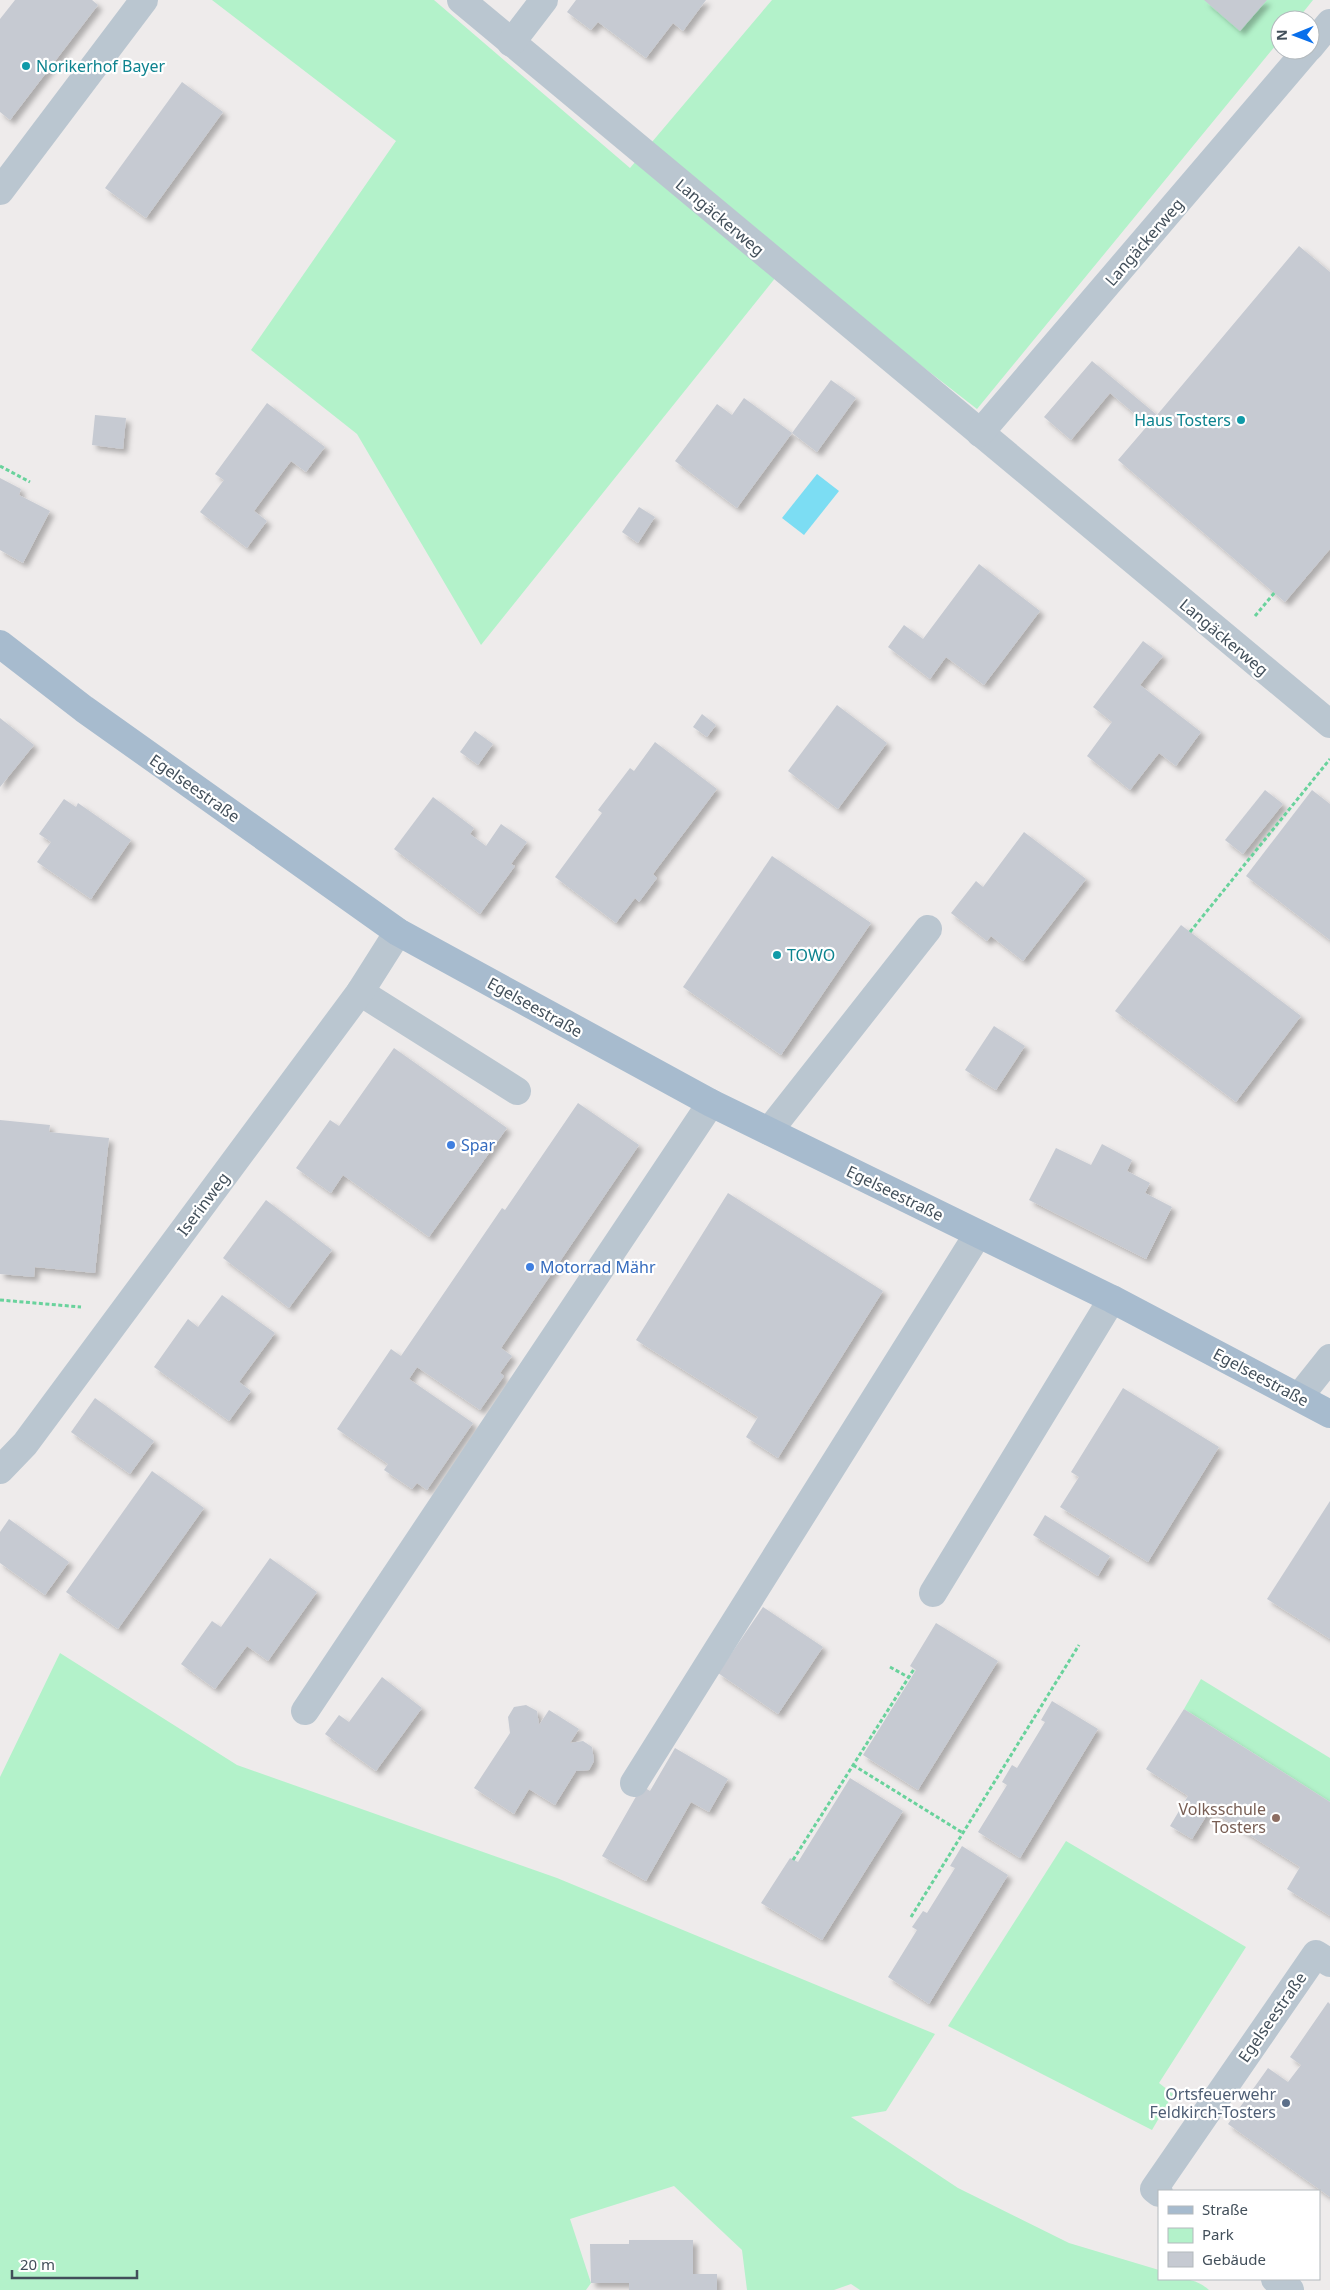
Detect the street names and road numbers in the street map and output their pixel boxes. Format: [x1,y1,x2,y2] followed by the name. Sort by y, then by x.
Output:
[671,173,769,261] street label: Langäckerweg
[1100,194,1188,290] street label: Langäckerweg
[1175,593,1273,681] street label: Langäckerweg
[146,749,244,827] street label: Egelseestraße
[484,972,586,1042] street label: Egelseestraße
[843,1160,947,1226] street label: Egelseestraße
[172,1168,234,1240] street label: Iserinweg
[1209,1343,1313,1411] street label: Egelseestraße
[1233,1968,1311,2066] street label: Egelseestraße

